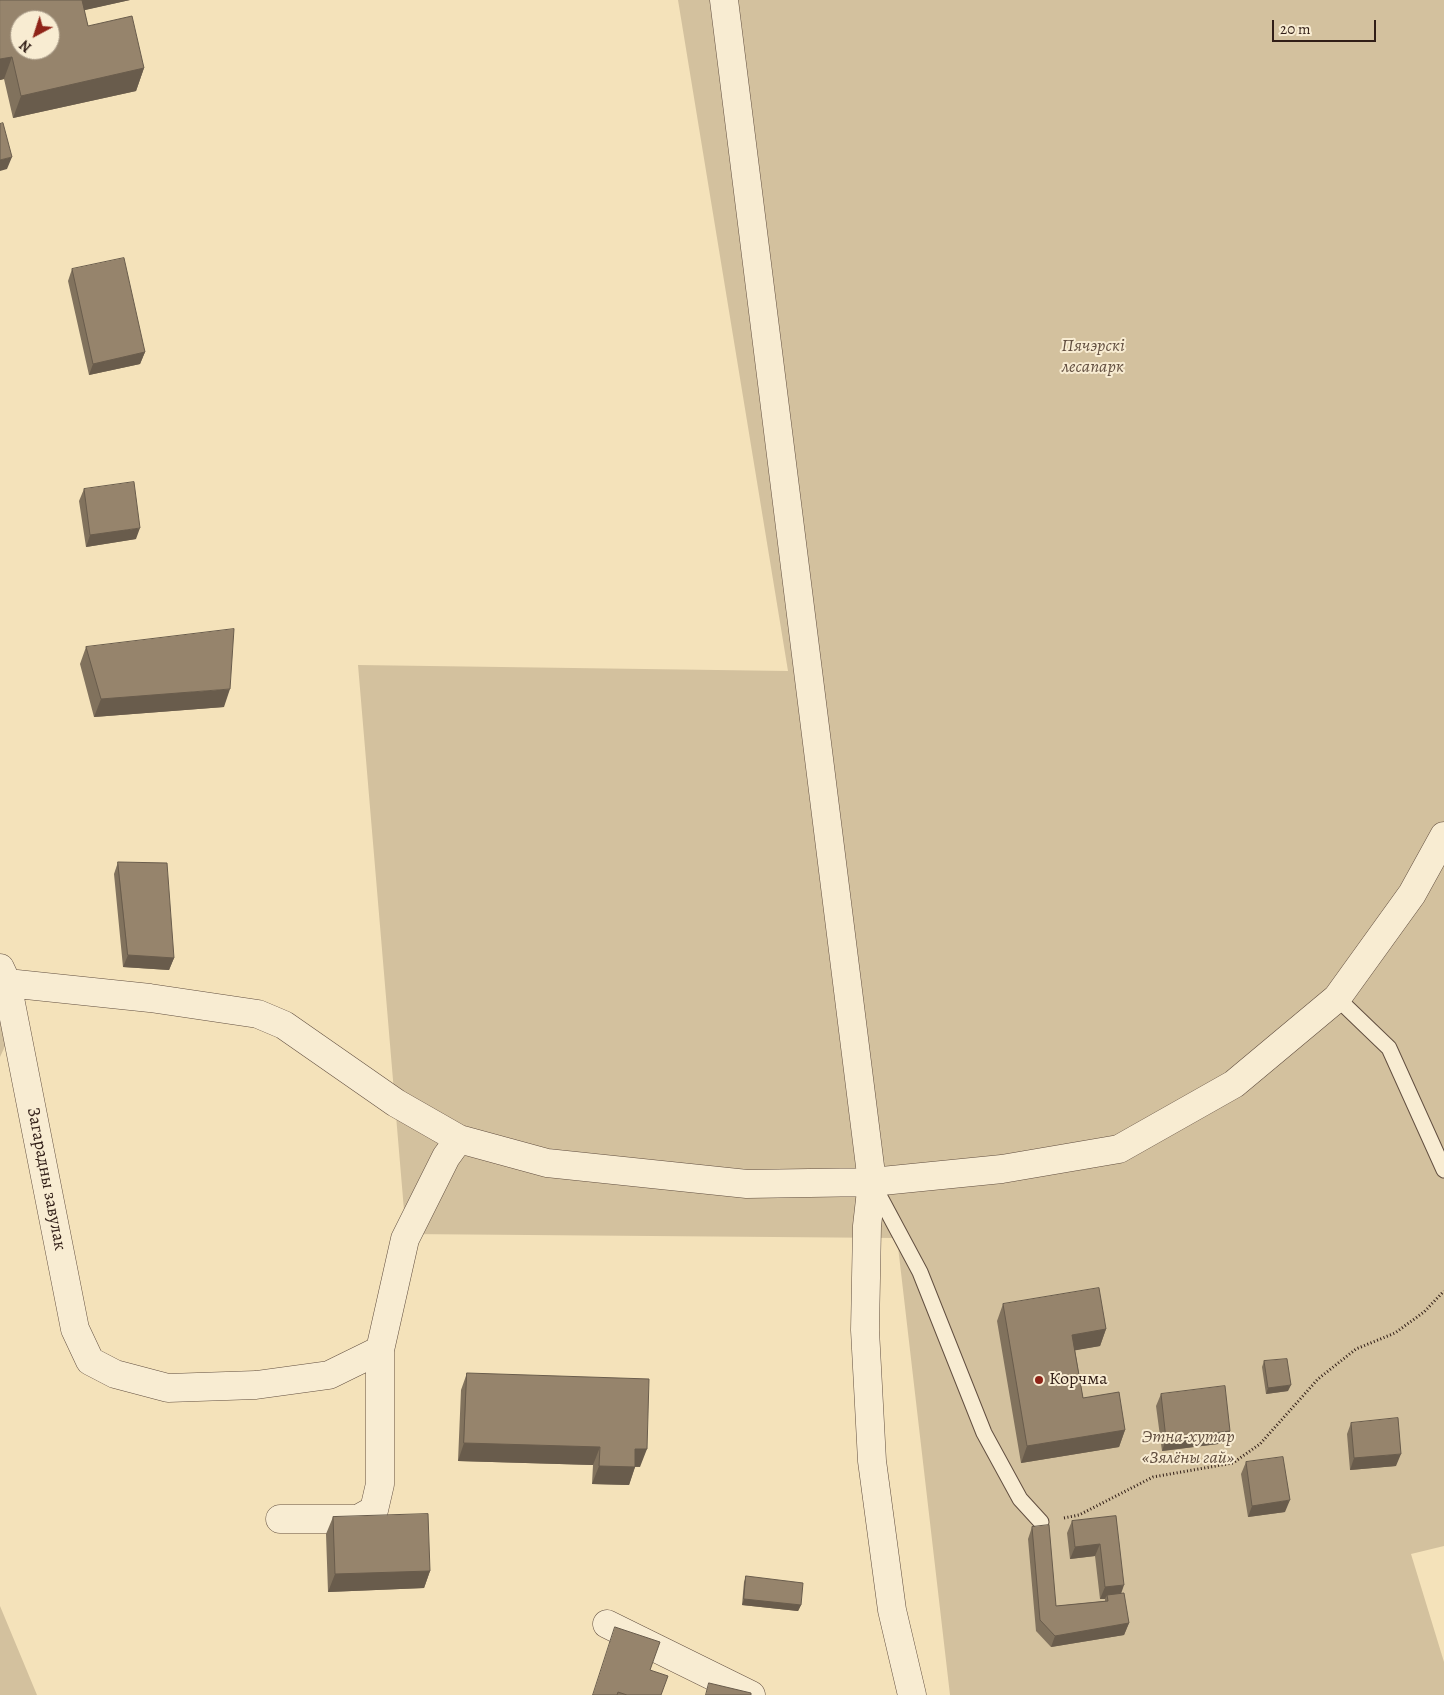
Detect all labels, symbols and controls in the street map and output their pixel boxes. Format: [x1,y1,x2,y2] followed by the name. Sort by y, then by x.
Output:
[10,10,60,60] north arrow
[1274,10,1378,42] scale bar
[1280,19,1311,39] text: 20 m
[16,36,36,57] text: N
[1061,336,1125,378] park label: Пячэрскі лесапарк
[22,1105,70,1253] street label: Загарадны завулак
[1049,1369,1107,1391] place label: Корчма
[1033,1374,1045,1386] marker: Корчма
[1141,1427,1235,1470] park label: Этна-хутар «Зялёны гай»

